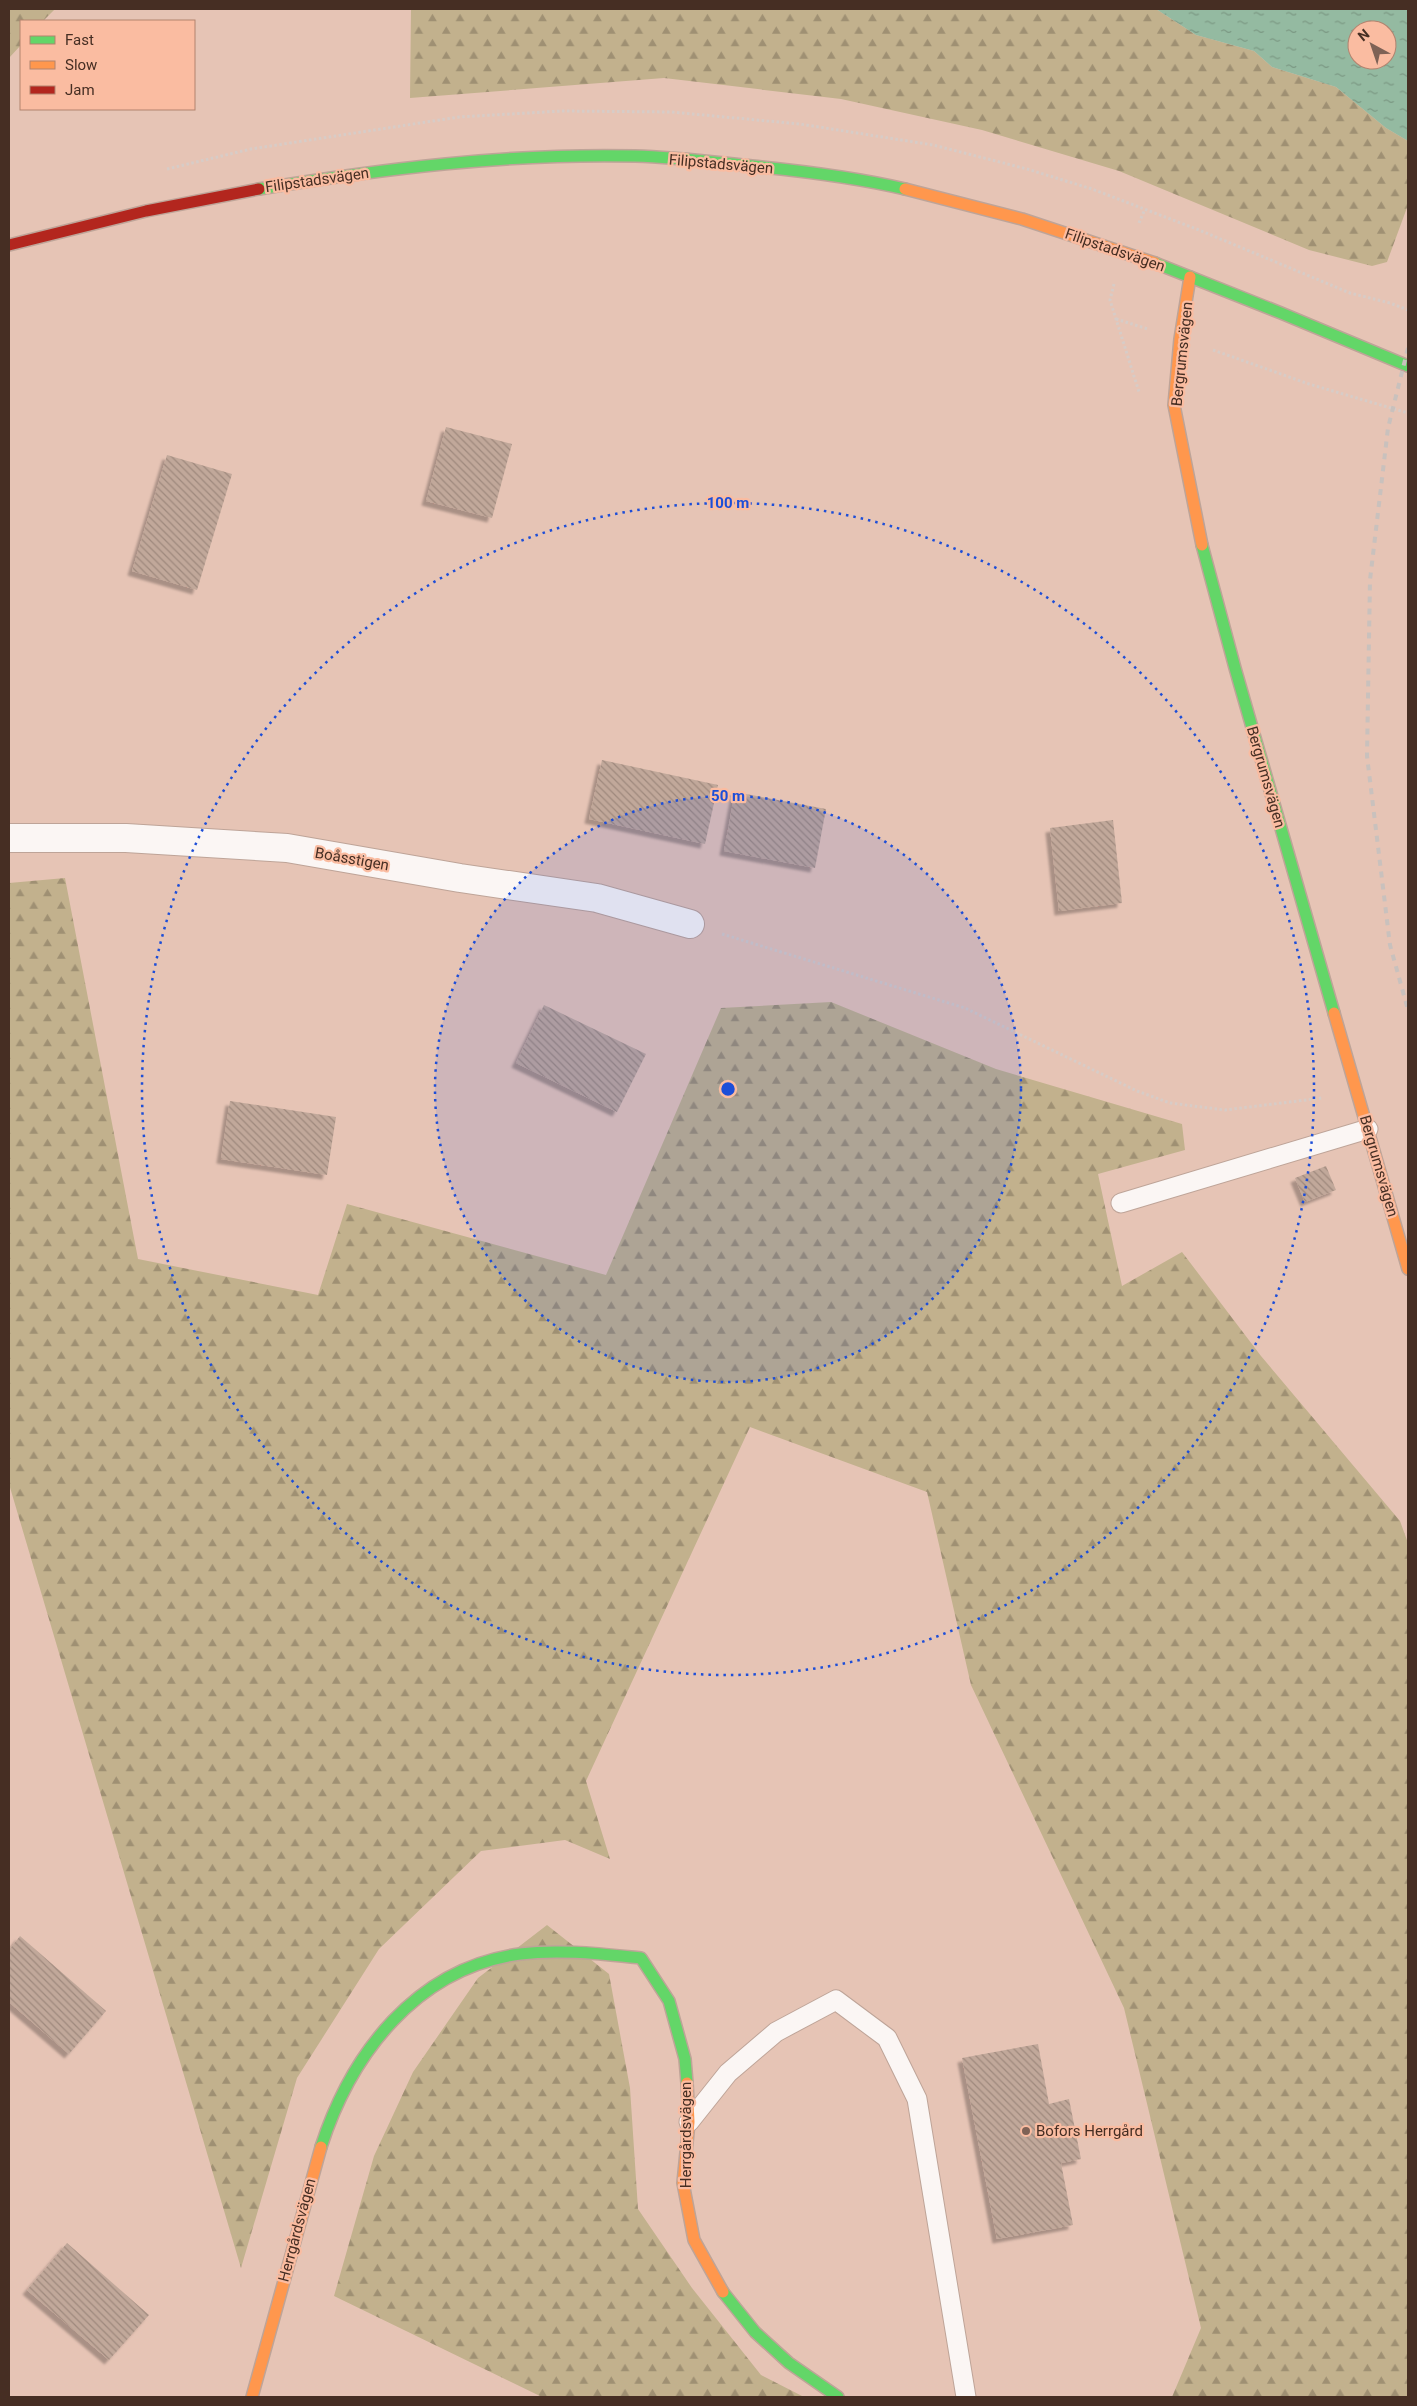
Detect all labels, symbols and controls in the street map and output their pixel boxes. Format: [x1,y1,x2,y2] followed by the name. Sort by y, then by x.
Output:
[20,20,195,110] legend
[1347,20,1397,70] north arrow
[1355,26,1373,44] text: N
[65,31,94,49] text: Fast
[65,56,97,74] text: Slow
[65,81,95,99] text: Jam
[668,150,774,178] street label: Filipstadsvägen
[264,164,370,196] street label: Filipstadsvägen
[1063,224,1167,276] street label: Filipstadsvägen
[1168,301,1196,407] street label: Bergrumsvägen
[707,494,749,512] text: 100 m
[1243,724,1289,830] street label: Bergrumsvägen
[711,787,745,805] text: 50 m
[314,844,390,874] street label: Boåsstigen
[719,1080,737,1098] centre of rings
[1356,1113,1402,1219] street label: Bergrumsvägen
[677,2082,695,2188] street label: Herrgårdsvägen
[1036,2122,1143,2140] place label: Bofors Herrgård
[1020,2125,1032,2137] marker: Bofors Herrgård
[275,2176,319,2284] street label: Herrgårdsvägen

